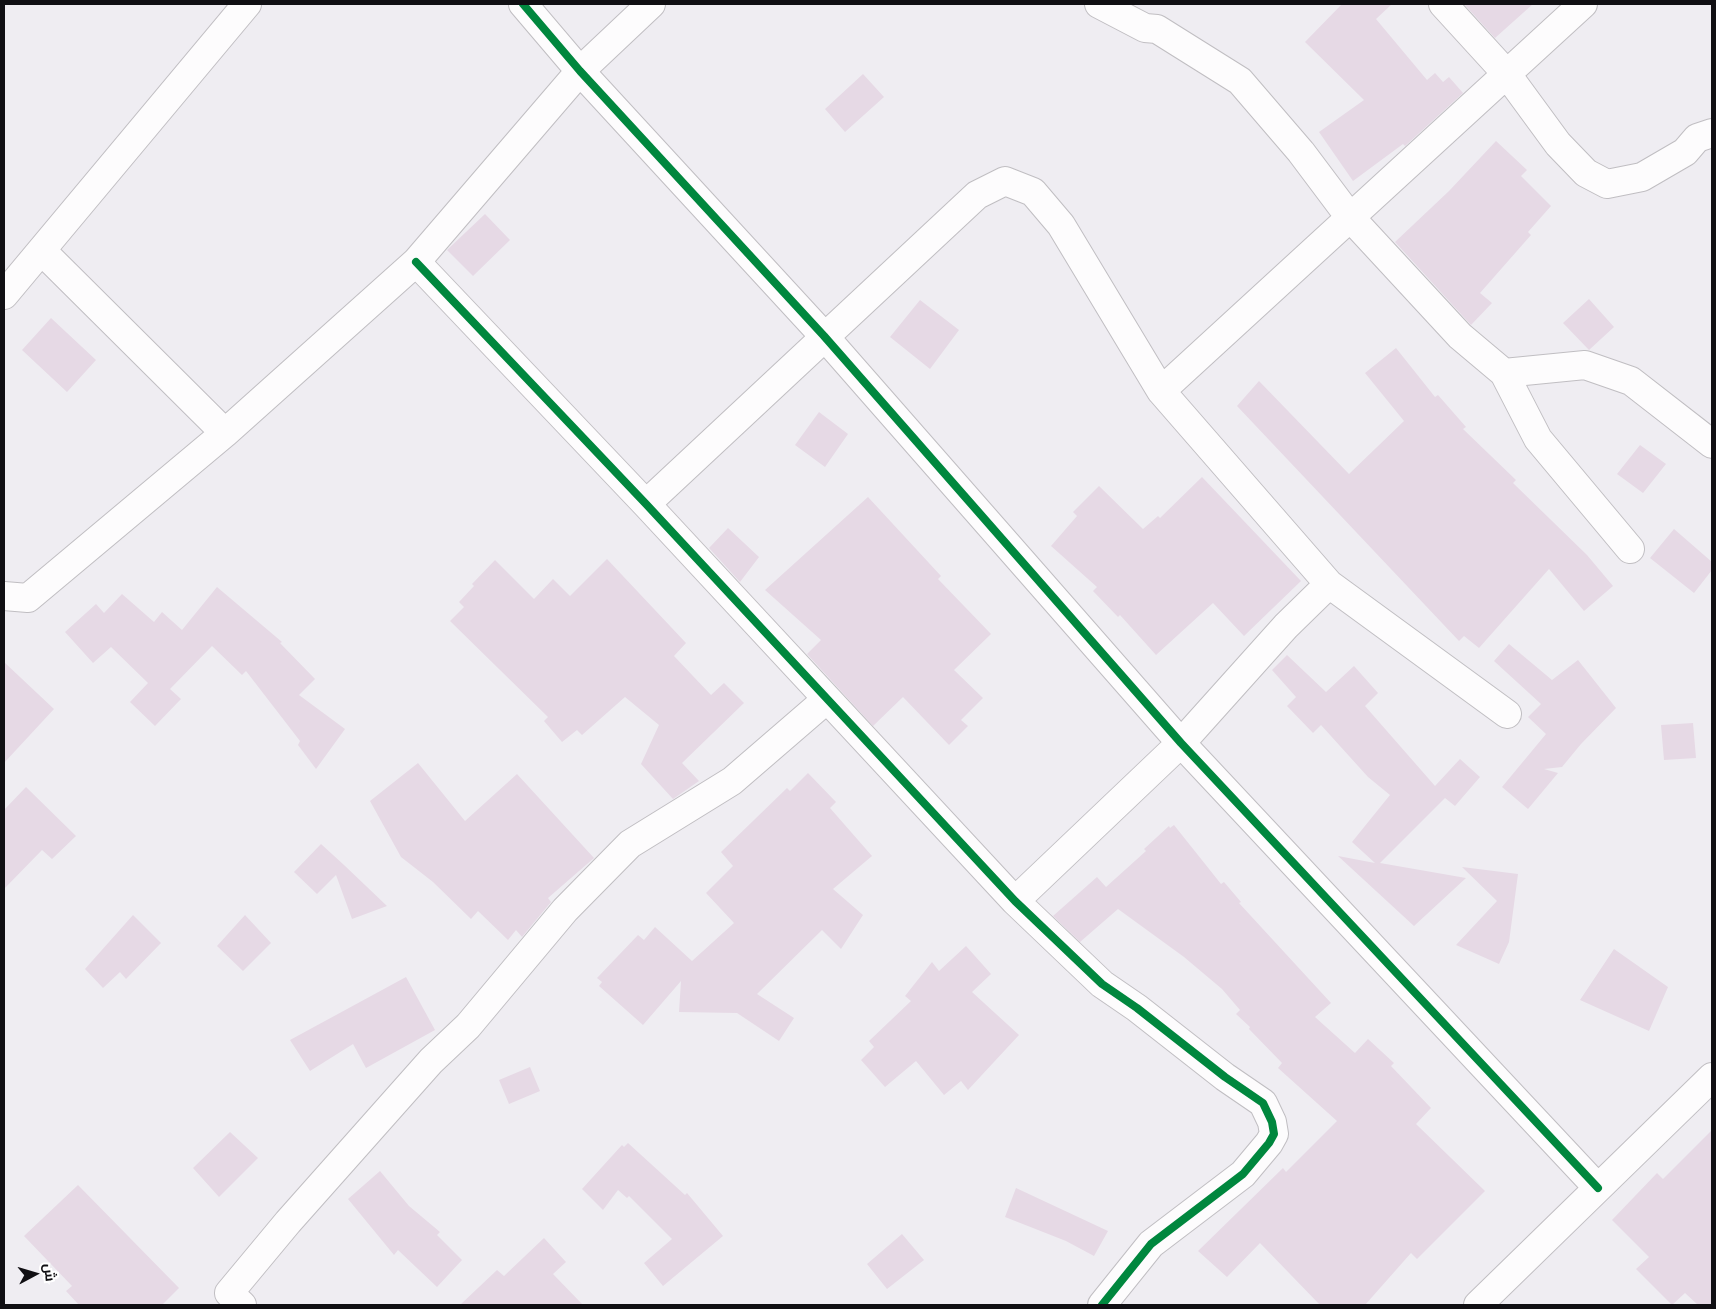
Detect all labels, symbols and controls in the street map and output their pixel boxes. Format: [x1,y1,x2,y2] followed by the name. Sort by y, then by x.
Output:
[10,1249,60,1299] north arrow
[40,1263,60,1282] text: ش

